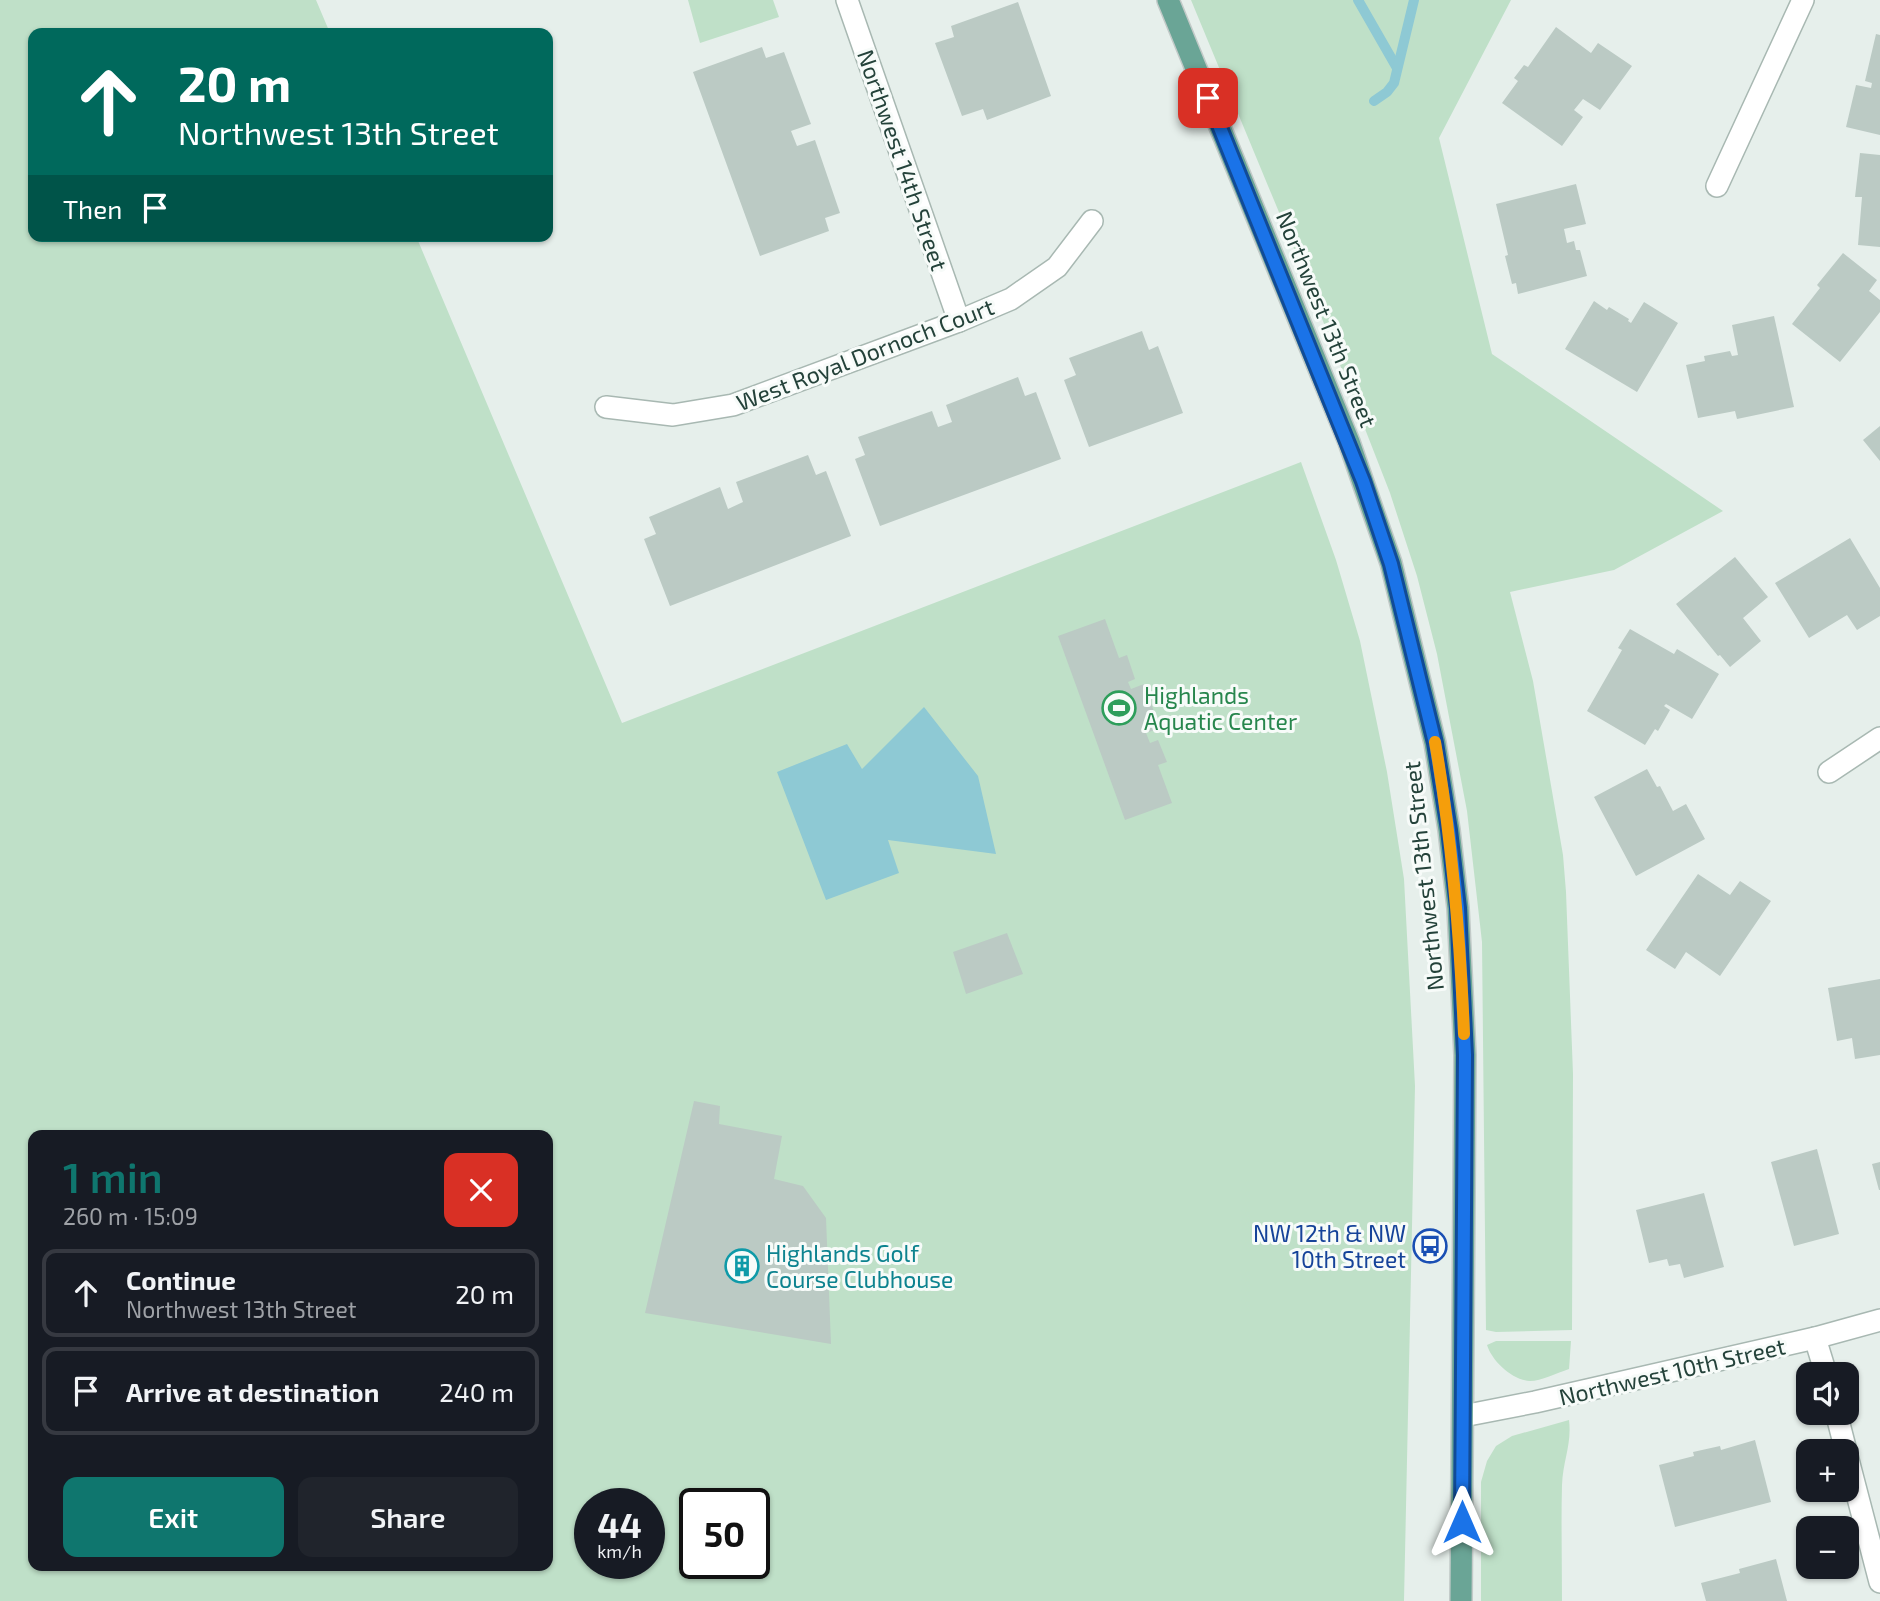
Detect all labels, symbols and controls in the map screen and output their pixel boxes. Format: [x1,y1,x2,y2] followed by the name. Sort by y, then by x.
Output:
[852,46,954,274] street label: Northwest 14th Street
[178,53,291,112] text: 20 m
[63,56,154,147] icon: ahead
[1178,68,1238,128] pin
[1189,79,1227,117] icon: arrive
[178,113,499,151] text: Northwest 13th Street
[136,189,174,227] icon: arrive
[63,193,122,224] text: Then
[1271,207,1383,431] street label: Northwest 13th Street
[732,292,998,416] street label: West Royal Dornoch Court
[1144,681,1297,735] place label: Highlands Aquatic Center
[1100,689,1138,727] sports icon: Highlands Aquatic Center
[1397,760,1449,992] street label: Northwest 13th Street
[63,1151,163,1201] text: 1 min
[444,1153,518,1227] button: close
[63,1202,198,1230] text: 260 m · 15:09
[1253,1219,1406,1273] place label: NW 12th & NW 10th Street
[1411,1227,1449,1265] bus stop icon: NW 12th & NW 10th Street
[766,1239,953,1293] place label: Highlands Golf Course Clubhouse
[723,1247,761,1285] building icon: Highlands Golf Course Clubhouse
[126,1264,236,1295] text: Continue
[67,1274,105,1312] icon: ahead
[455,1278,514,1309] text: 20 m
[126,1295,357,1323] text: Northwest 13th Street
[1556,1331,1788,1411] street label: Northwest 10th Street
[1796,1362,1859,1579] map controls
[1796,1362,1859,1425] button: sound
[67,1372,105,1410] icon: arrive
[126,1376,379,1407] text: Arrive at destination
[439,1376,514,1407] text: 240 m
[1796,1439,1859,1502] button: +
[63,1477,284,1557] button: Exit
[298,1477,518,1557] button: Share
[1425,1485,1499,1559] position arrow
[679,1488,770,1579] speed limit sign: 50
[597,1503,642,1545] text: 44
[1796,1516,1859,1579] button: −
[597,1540,642,1562] text: km/h

